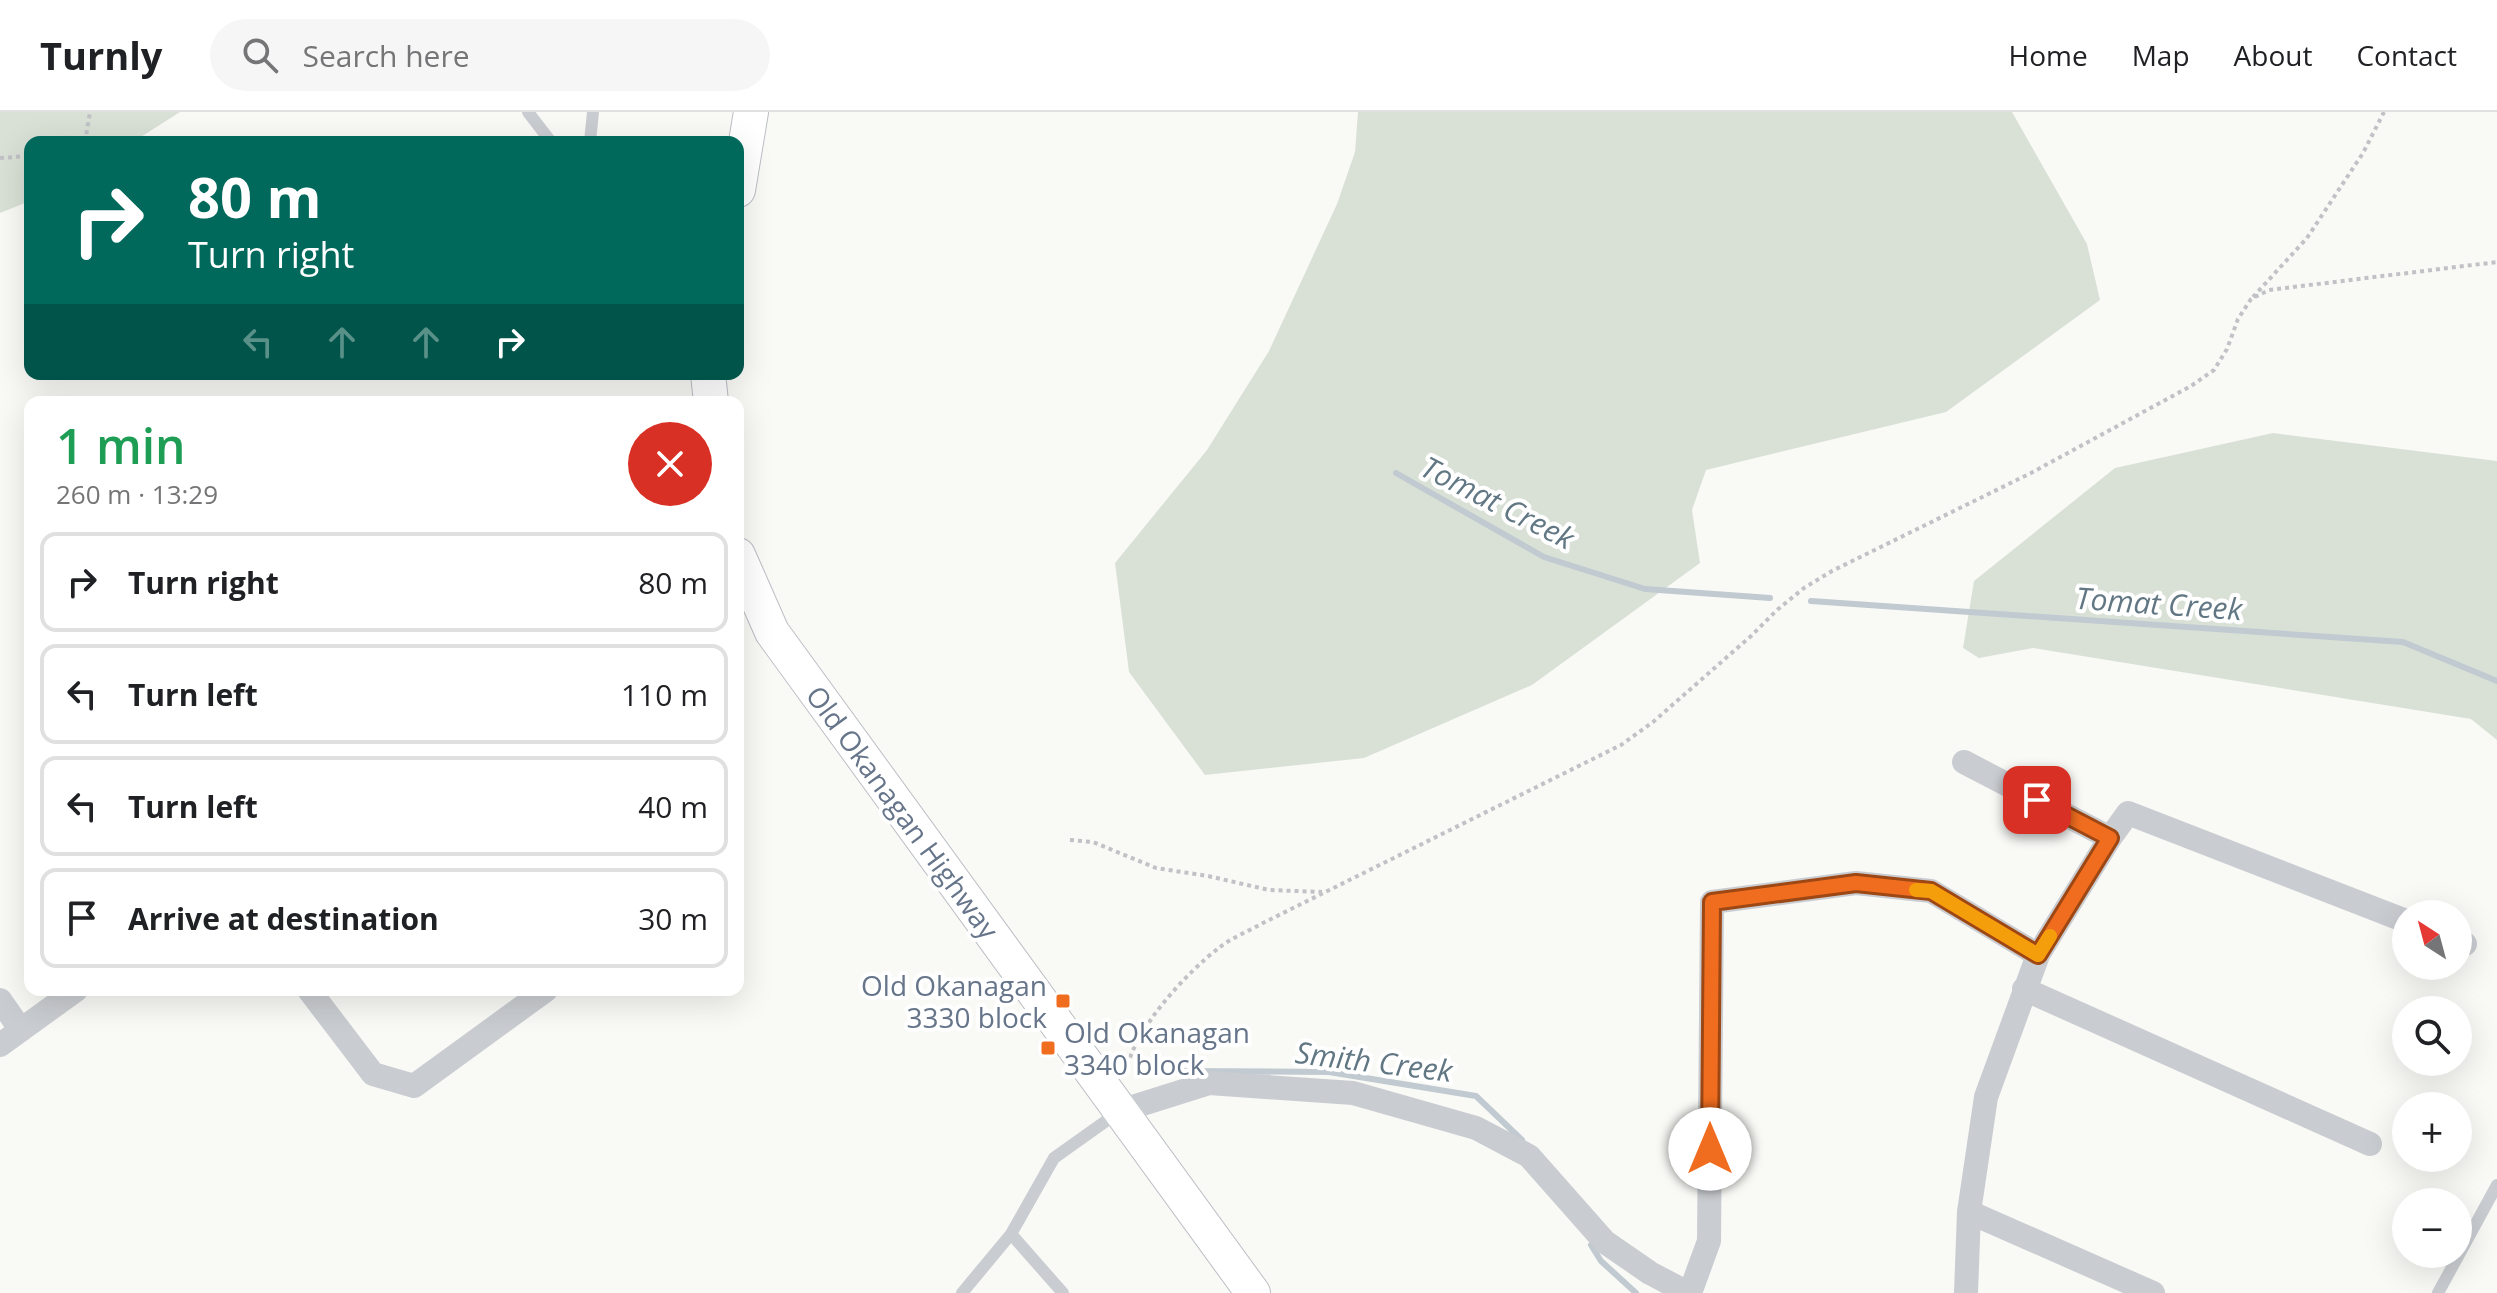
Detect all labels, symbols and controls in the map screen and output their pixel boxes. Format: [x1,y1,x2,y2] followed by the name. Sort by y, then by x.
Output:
[210,19,770,91] search box
[40,29,162,81] text: Turnly
[238,33,282,77] icon: search
[302,35,470,76] text: Search here
[2009,36,2088,74] text: Home
[2132,36,2190,74] text: Map
[2234,36,2312,74] text: About
[2356,36,2457,74] text: Contact
[188,158,322,234] text: 80 m
[56,168,160,272] icon: right
[188,230,354,279] text: Turn right
[236,320,280,364] icon: left
[320,320,364,364] icon: ahead
[404,320,448,364] icon: ahead
[488,320,532,364] icon: right
[56,413,186,478] text: 1 min
[628,422,712,506] button: close
[1414,446,1583,559] water label: Tomat Creek
[56,476,218,512] text: 260 m · 13:29
[60,560,104,604] icon: right
[128,562,279,603] text: Turn right
[638,562,708,603] text: 80 m
[2074,577,2245,629] water label: Tomat Creek
[60,672,104,716] icon: left
[128,674,258,715] text: Turn left
[621,674,708,715] text: 110 m
[798,678,1008,947] street label: Old Okanagan Highway
[2003,766,2071,834] pin
[2015,778,2059,822] icon: arrive
[60,784,104,828] icon: left
[128,786,258,827] text: Turn left
[638,786,708,827] text: 40 m
[60,896,104,940] icon: arrive
[128,898,439,939] text: Arrive at destination
[638,898,708,939] text: 30 m
[2392,900,2472,980] north arrow
[2392,900,2472,1268] map controls
[861,966,1047,1036] place label: Old Okanagan 3330 block
[1054,992,1072,1010] marker: Old Okanagan 3330 block
[2392,996,2472,1076] button: search
[1064,1013,1250,1083] place label: Old Okanagan 3340 block
[1293,1031,1456,1091] water label: Smith Creek
[1039,1039,1057,1057] marker: Old Okanagan 3340 block
[2392,1092,2472,1172] button: +
[1668,1107,1752,1191] position arrow
[2392,1188,2472,1268] button: −

